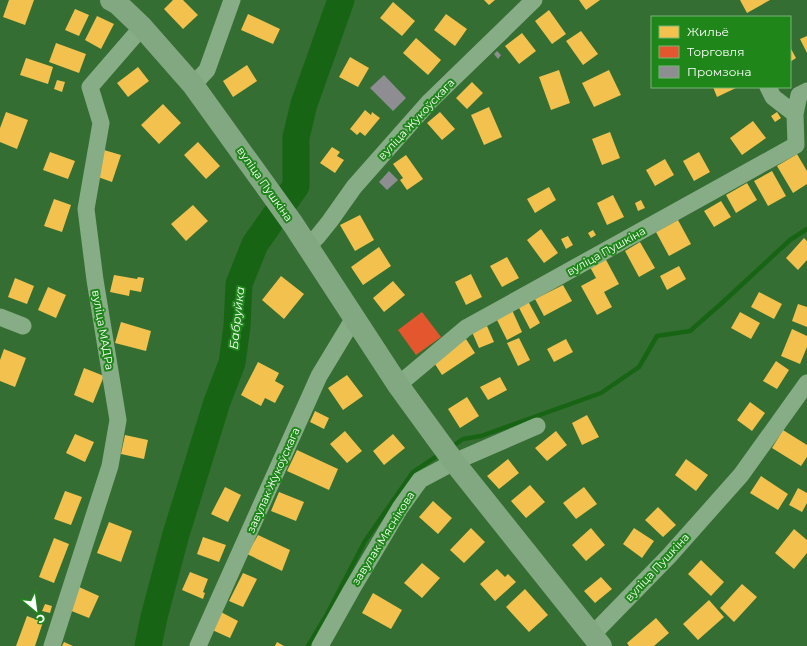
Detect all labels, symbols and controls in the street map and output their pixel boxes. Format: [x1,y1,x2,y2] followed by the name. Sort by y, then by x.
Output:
[651,16,791,88] legend
[687,24,729,39] text: Жильё
[687,44,744,59] text: Торговля
[687,64,751,79] text: Промзона
[375,76,457,162] street label: вуліца Жукоўскага
[234,144,296,224] street label: вуліца Пушкіна
[564,224,648,278] street label: вуліца Пушкіна
[226,286,247,350] water label: Бабруйка
[89,289,117,371] street label: вуліца МАДРа
[243,425,303,535] street label: завулак Жукоўскага
[349,489,417,587] street label: завулак Мяснікова
[622,530,692,604] street label: вуліца Пушкіна
[16,590,56,630] north arrow
[34,611,48,627] text: С

